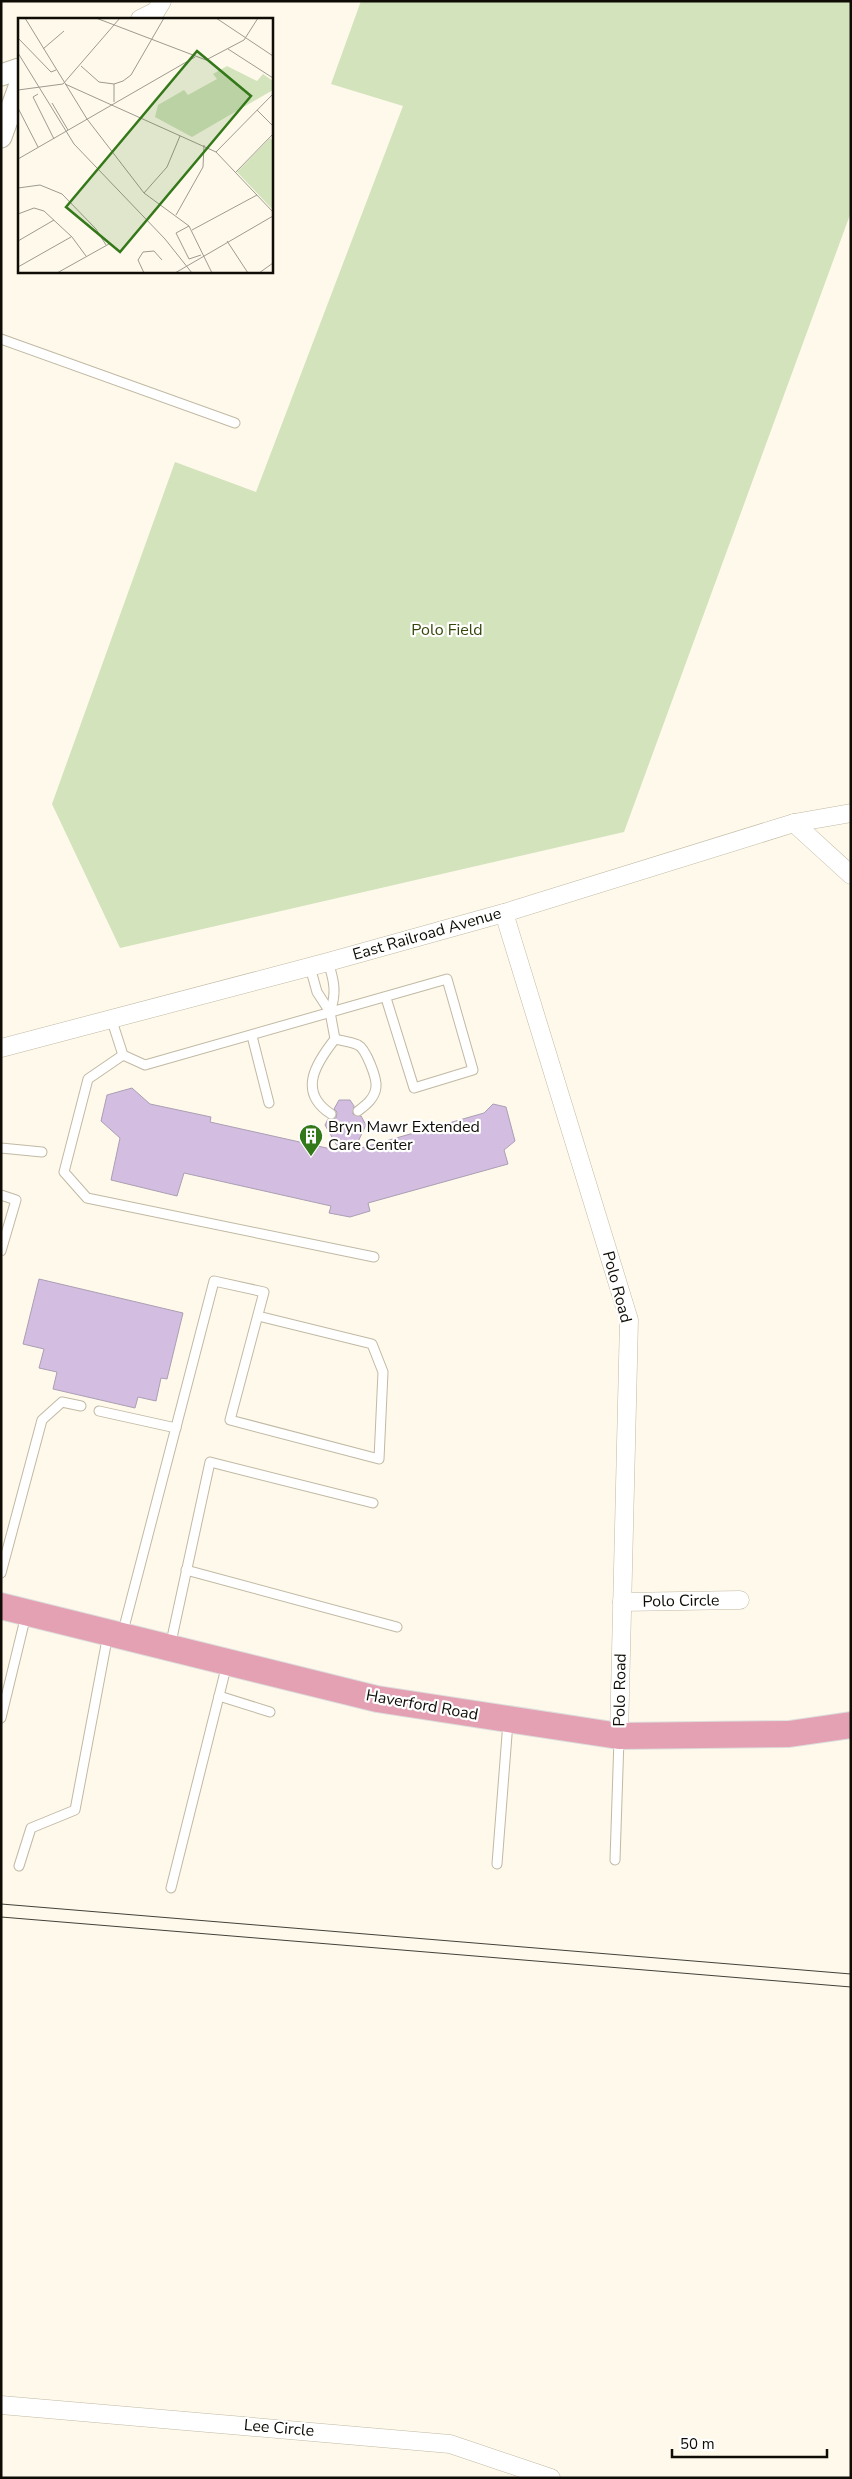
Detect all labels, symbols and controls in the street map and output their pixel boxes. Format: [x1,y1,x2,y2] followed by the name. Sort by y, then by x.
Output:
[18,18,272,272] inset map
[411,619,483,641] park label: Polo Field
[350,902,504,966] street label: East Railroad Avenue
[328,1116,480,1156] place label: Bryn Mawr Extended Care Center
[298,1123,324,1157] building icon: Bryn Mawr Extended Care Center
[597,1249,637,1325] street label: Polo Road
[642,1589,720,1613] street label: Polo Circle
[608,1653,632,1727] street label: Polo Road
[364,1684,480,1726] street label: Haverford Road
[243,2414,315,2442] street label: Lee Circle
[672,2426,827,2458] scale bar
[680,2434,715,2454] text: 50 m

